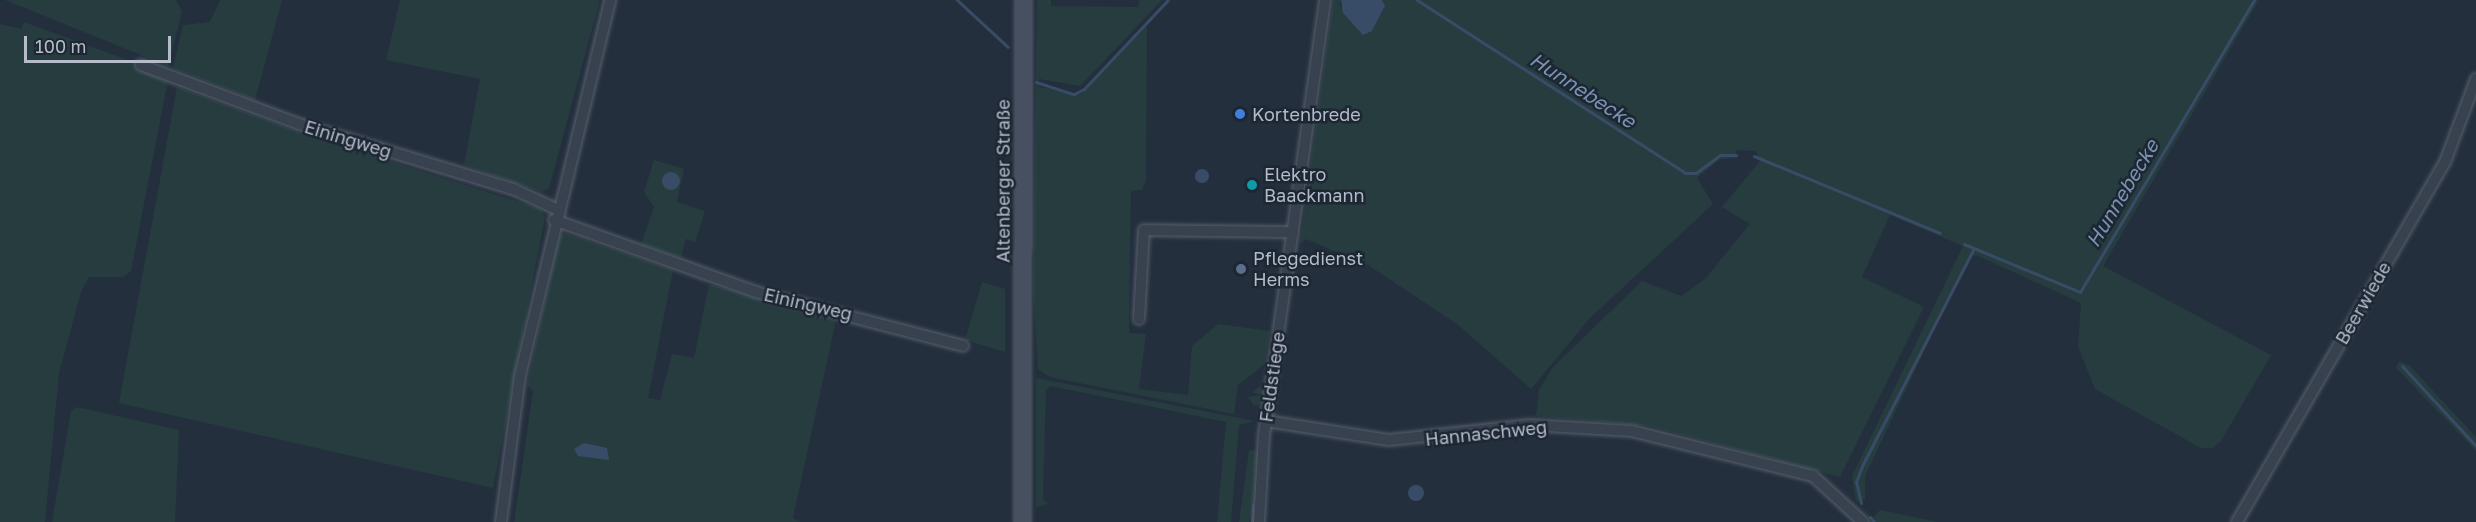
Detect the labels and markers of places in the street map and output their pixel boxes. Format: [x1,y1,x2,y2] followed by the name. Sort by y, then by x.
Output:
[1252,103,1361,125] place label: Kortenbrede
[1233,107,1247,121] marker: Kortenbrede
[1264,164,1365,207] place label: Elektro Baackmann
[1245,178,1259,192] marker: Elektro Baackmann
[1253,248,1363,290] place label: Pflegedienst Herms
[1234,262,1248,276] marker: Pflegedienst Herms

